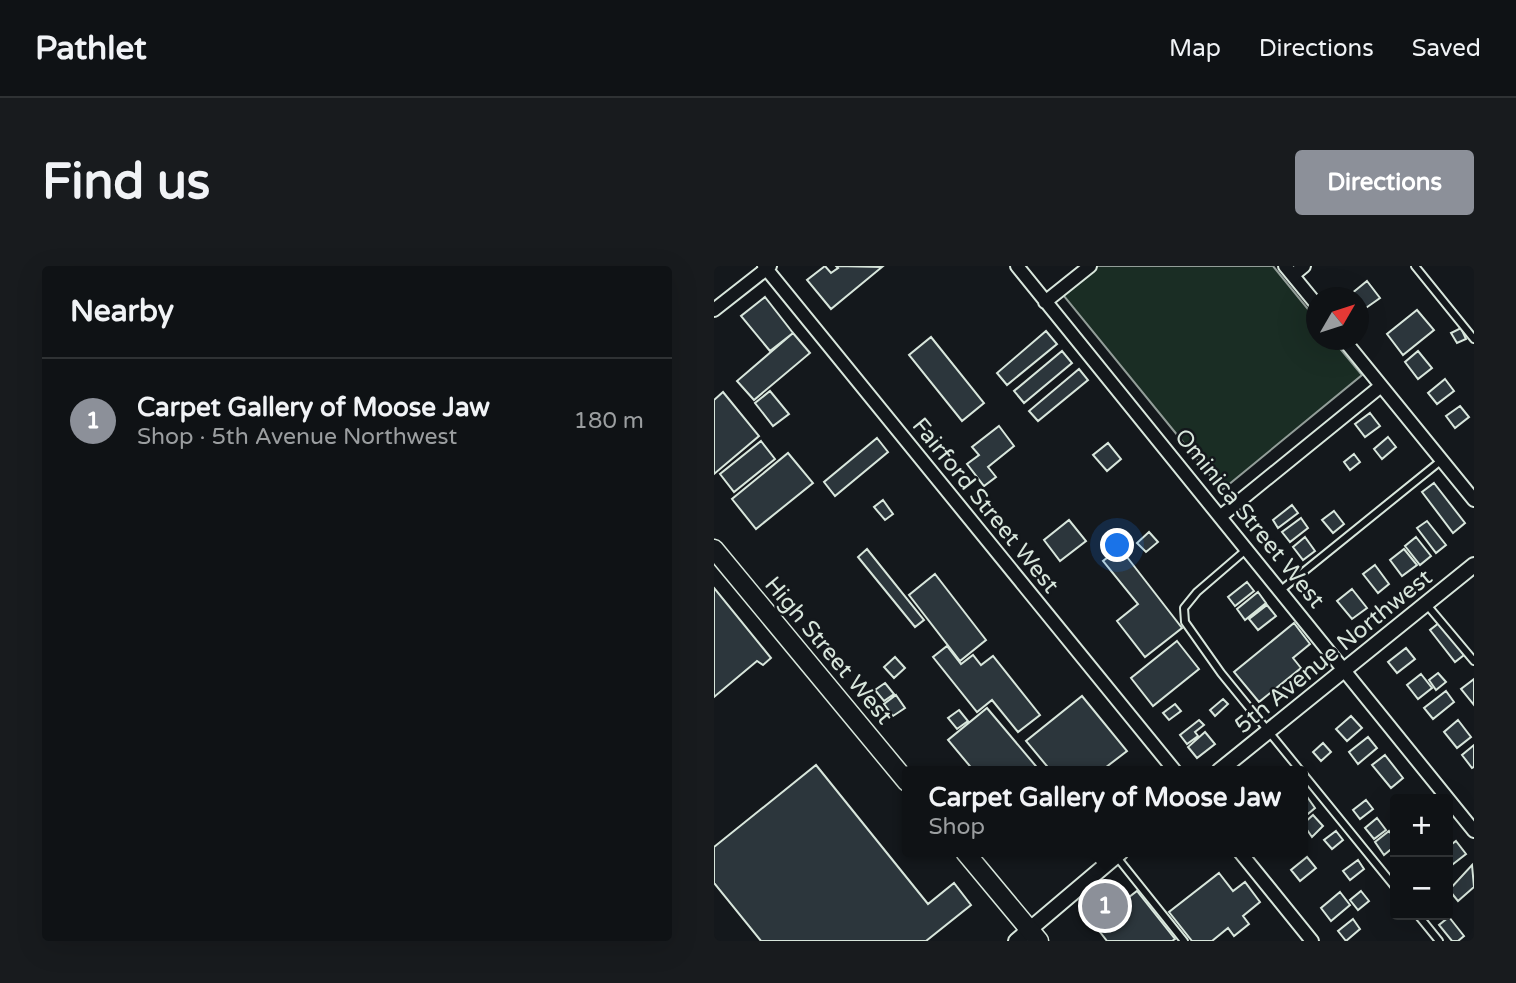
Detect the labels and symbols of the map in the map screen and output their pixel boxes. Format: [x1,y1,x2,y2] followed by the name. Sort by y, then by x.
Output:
[1306,287,1369,350] north arrow
[906,412,1065,599] street label: Fairford Street West
[1168,423,1330,614] street label: Ominica Street West
[1100,528,1134,562] your location
[1229,563,1438,740] street label: 5th Avenue Northwest
[758,571,898,730] street label: High Street West
[1082,880,1128,932] pin: 1

